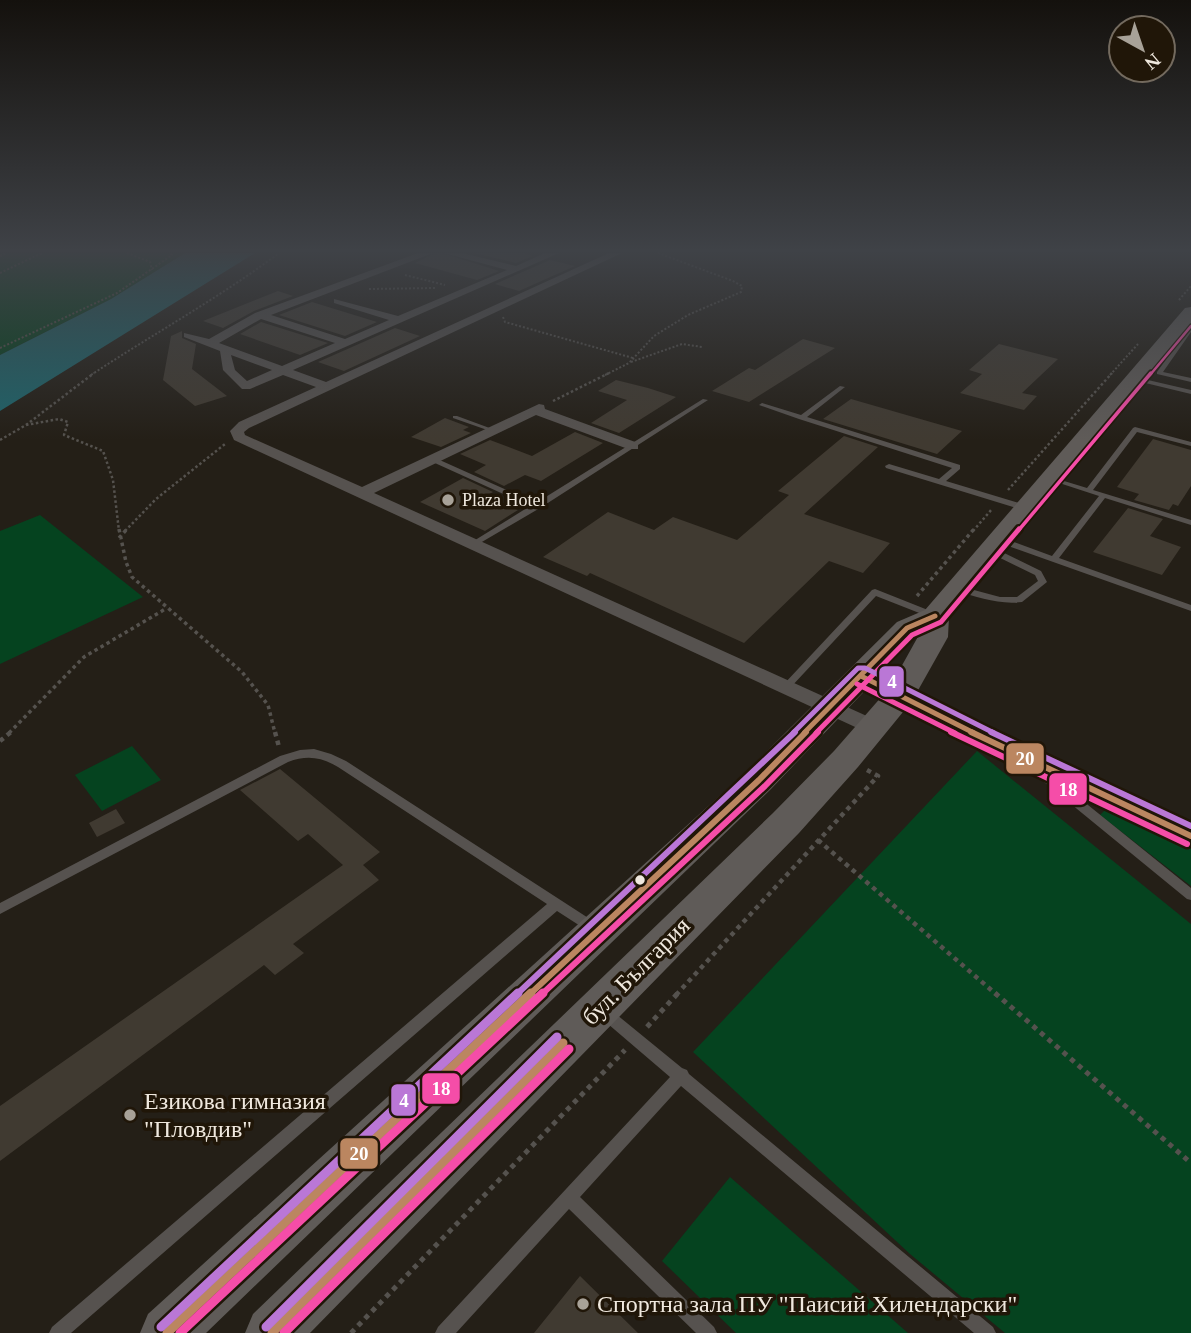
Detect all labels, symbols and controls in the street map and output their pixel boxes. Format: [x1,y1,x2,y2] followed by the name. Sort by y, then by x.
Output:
[1107,14,1177,84] north arrow
[1140,49,1165,74] text: N
[462,490,545,510] place label: Plaza Hotel
[440,492,456,508] marker: Plaza Hotel
[878,665,905,698] line badge: 4
[887,671,897,692] text: 4
[1005,742,1045,775] line badge: 20
[1016,748,1035,769] text: 20
[1048,772,1088,806] line badge: 18
[1059,779,1078,800] text: 18
[633,873,647,887] unlabelled marker
[577,912,695,1030] street label: бул. България
[421,1072,461,1105] line badge: 18
[432,1078,451,1099] text: 18
[390,1083,417,1117] line badge: 4
[144,1088,326,1142] place label: Езикова гимназия "Пловдив"
[399,1090,409,1111] text: 4
[122,1107,138,1123] marker: Езикова гимназия "Пловдив"
[339,1137,379,1170] line badge: 20
[350,1143,369,1164] text: 20
[597,1291,1017,1317] place label: Спортна зала ПУ "Паисий Хилендарски"
[575,1296,591,1312] marker: Спортна зала ПУ "Паисий Хилендарски"

